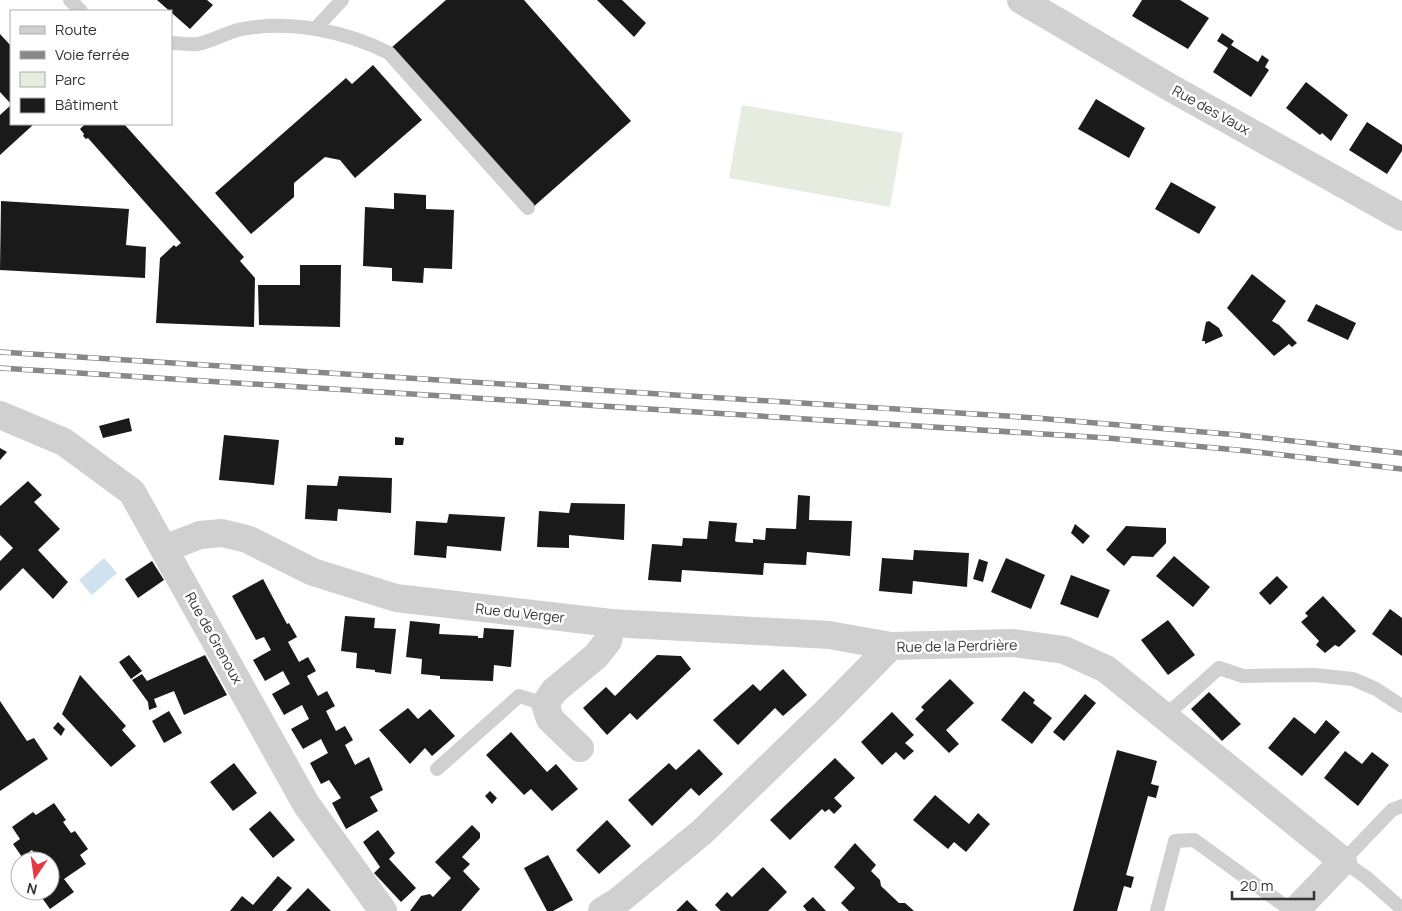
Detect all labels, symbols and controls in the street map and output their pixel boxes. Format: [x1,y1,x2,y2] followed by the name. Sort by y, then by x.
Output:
[10,10,172,125] legend
[55,19,97,40] text: Route
[55,44,130,65] text: Voie ferrée
[55,69,86,90] text: Parc
[1169,80,1254,139] street label: Rue des Vaux
[55,94,118,115] text: Bâtiment
[181,588,248,688] street label: Rue de Grenoux
[474,598,566,627] street label: Rue du Verger
[897,635,1017,656] street label: Rue de la Perdrière
[10,851,60,901] north arrow
[1232,868,1314,900] scale bar
[1240,875,1273,896] text: 20 m
[25,879,39,900] text: N

